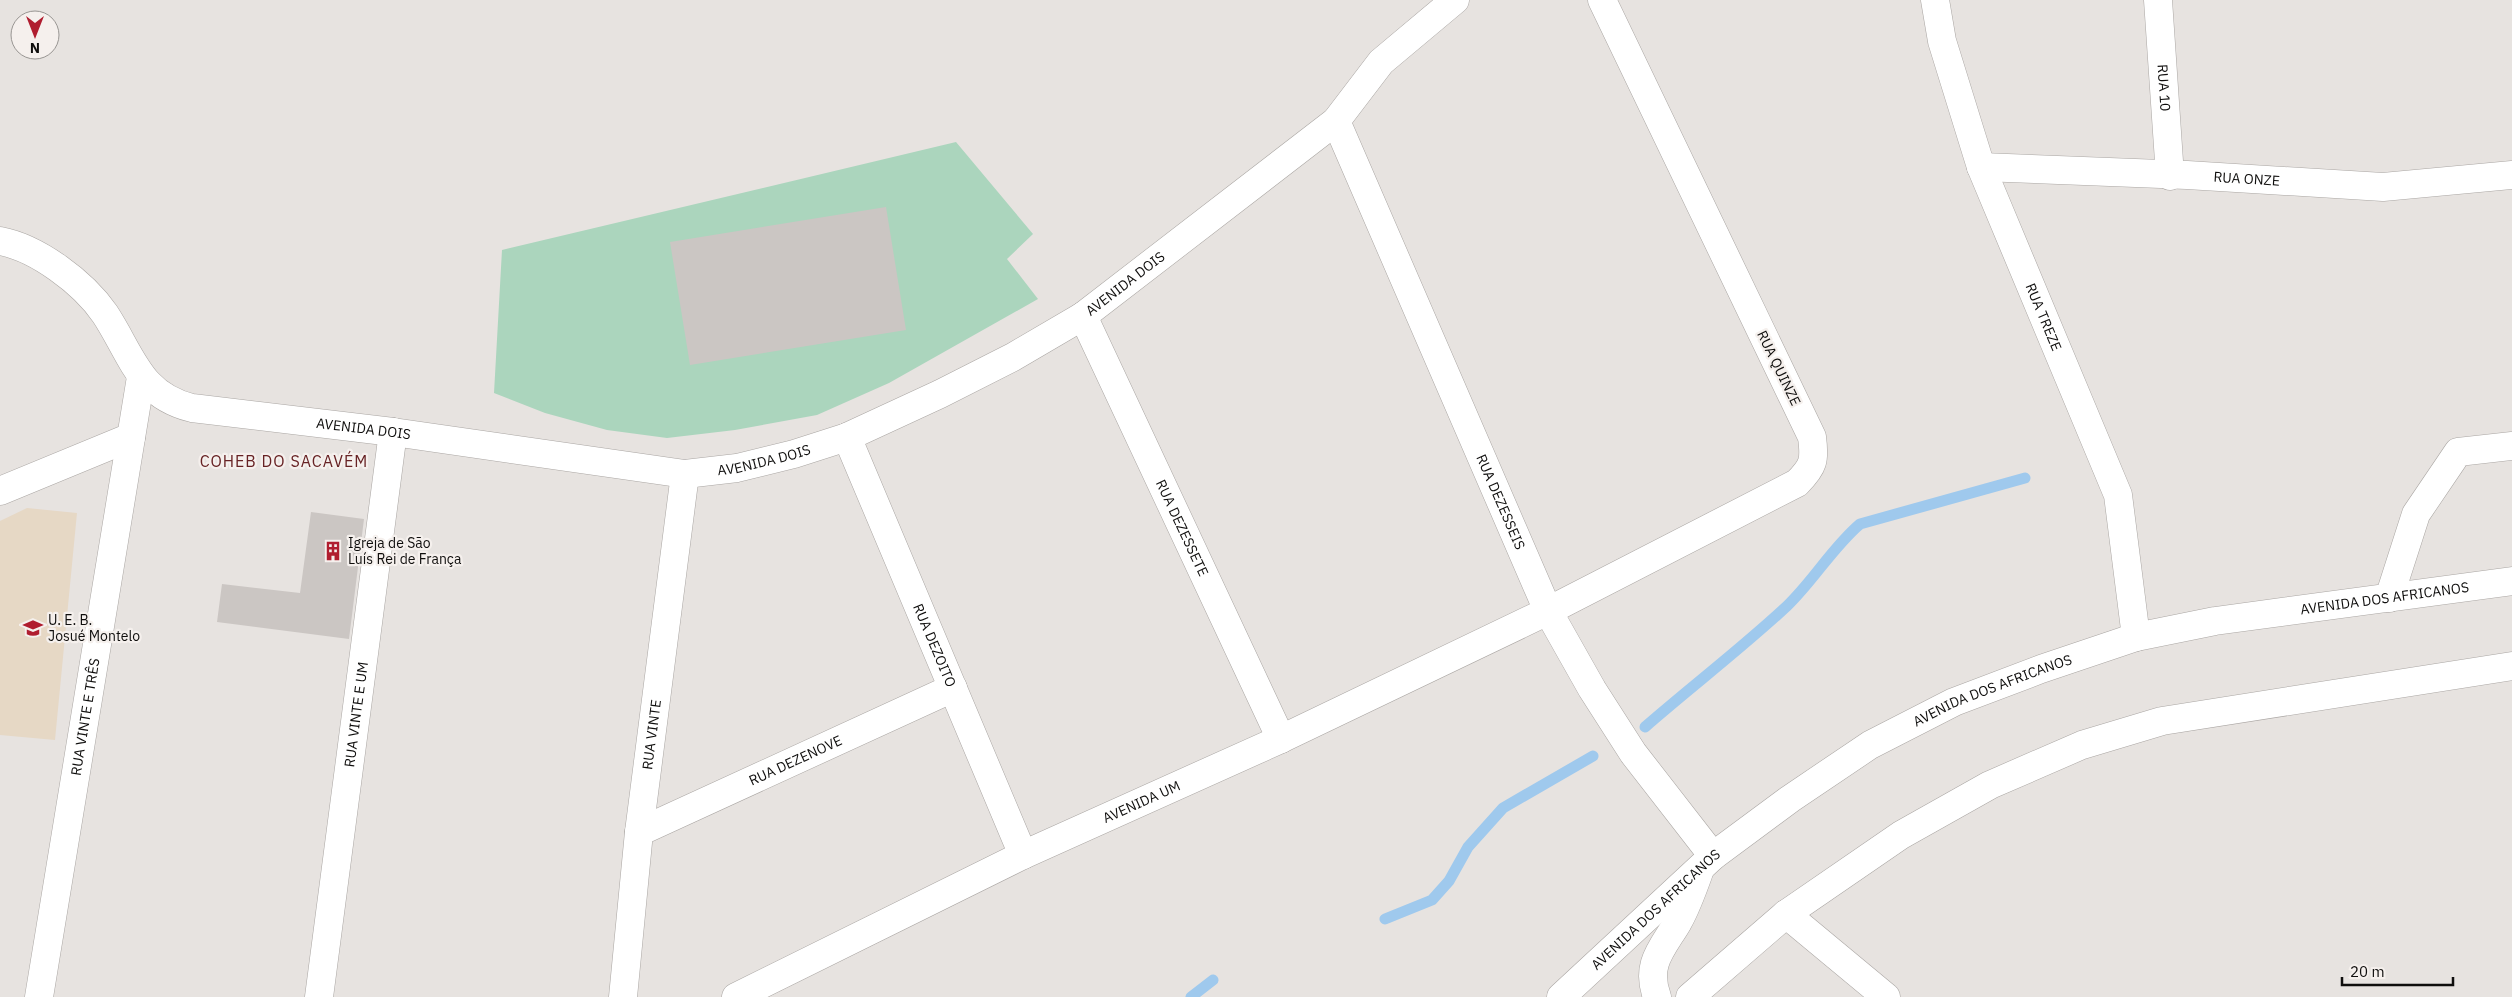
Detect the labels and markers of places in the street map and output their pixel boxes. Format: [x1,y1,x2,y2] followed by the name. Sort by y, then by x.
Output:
[348,534,462,568] place label: Igreja de São Luís Rei de França
[322,540,344,562] building icon: Igreja de São Luís Rei de França
[48,611,140,645] place label: U. E. B. Josué Montelo
[22,617,44,639] school or university icon: U. E. B. Josué Montelo

